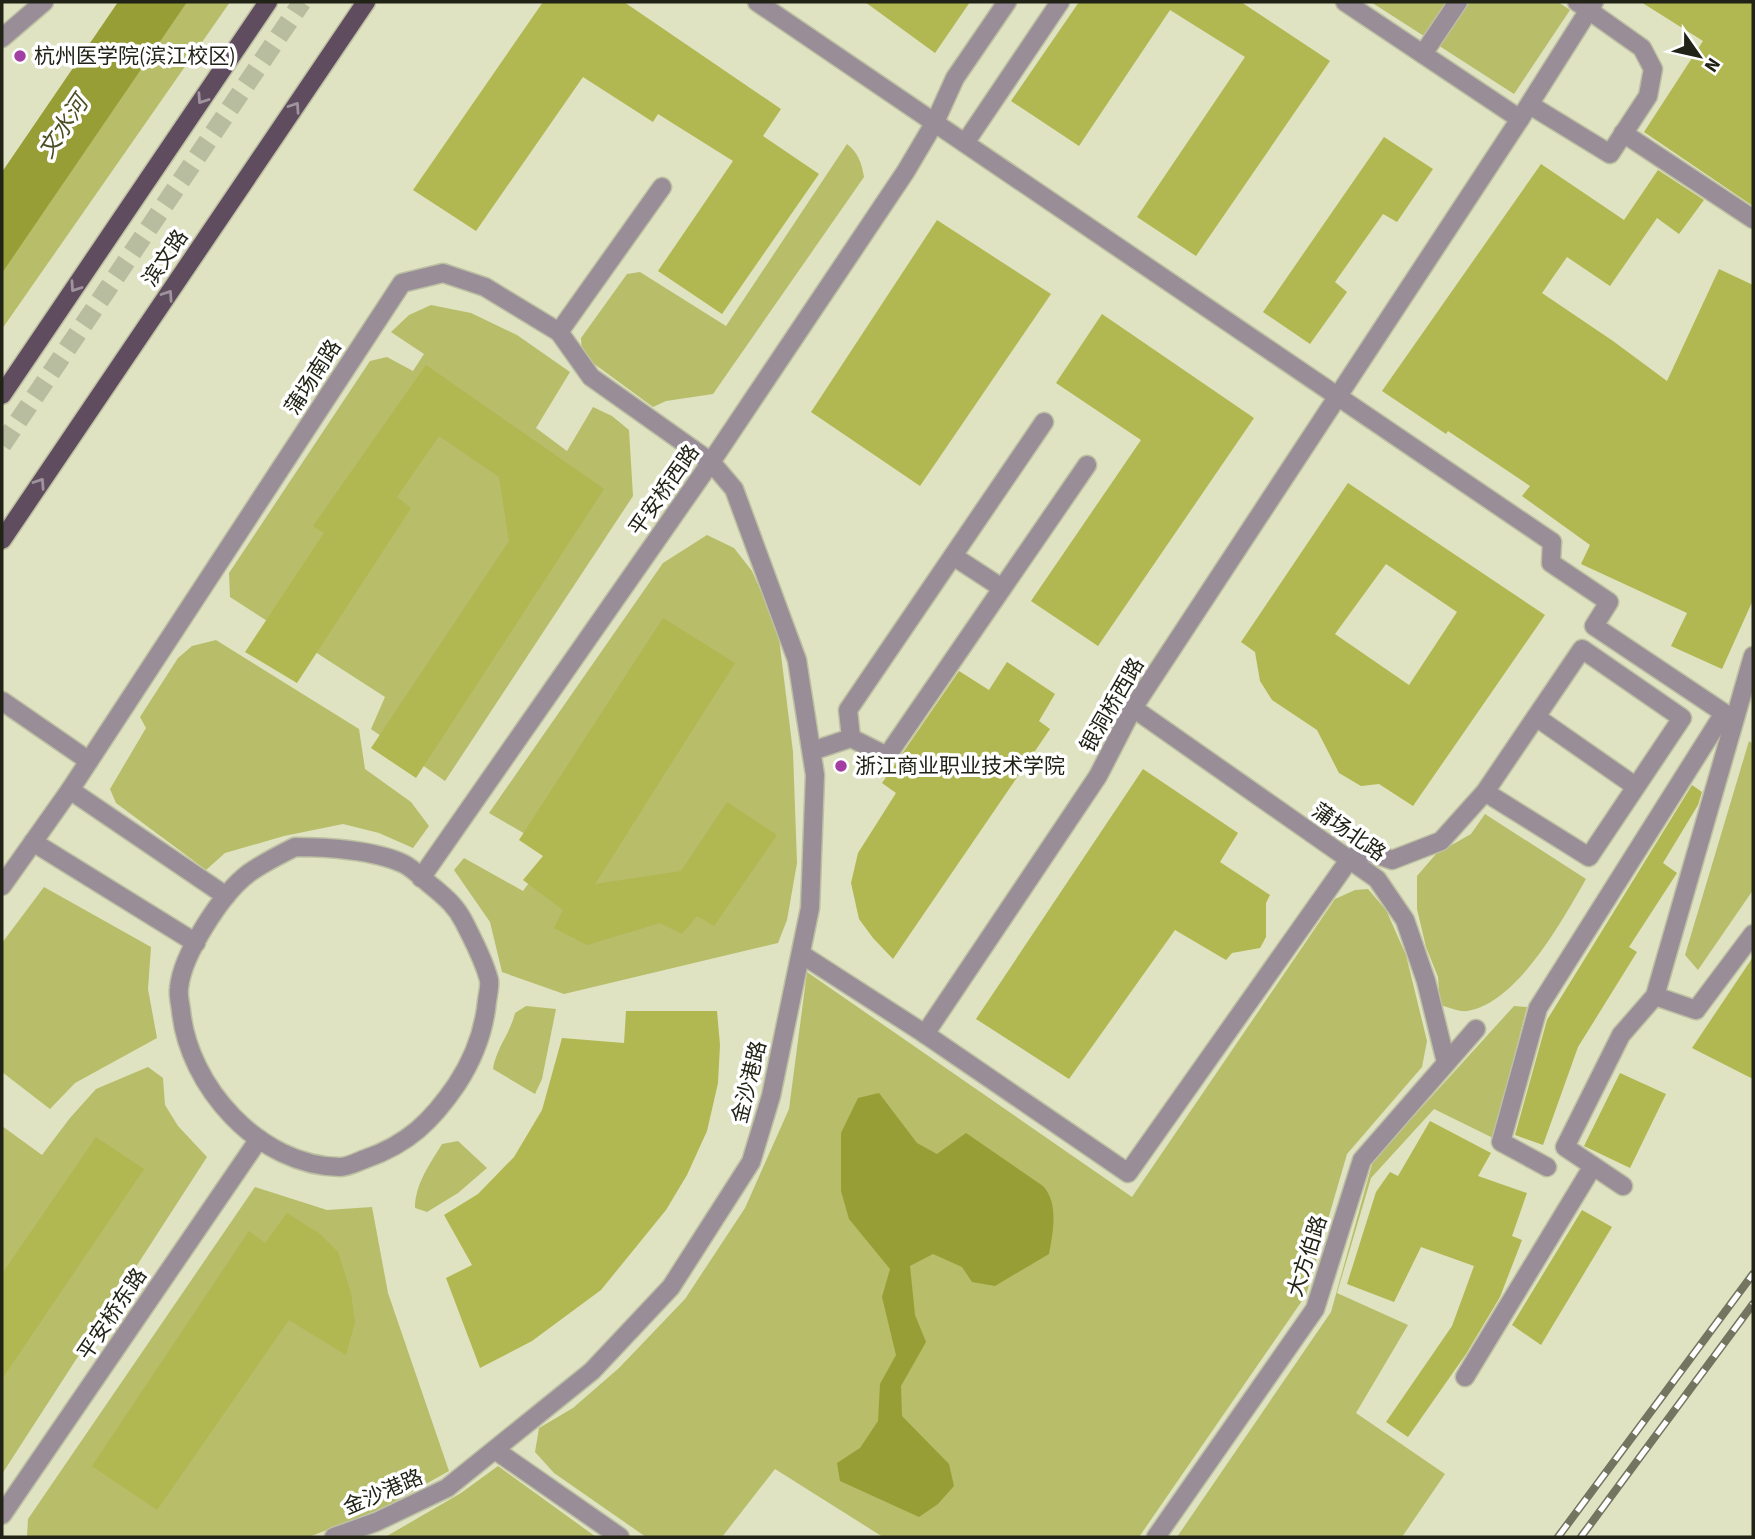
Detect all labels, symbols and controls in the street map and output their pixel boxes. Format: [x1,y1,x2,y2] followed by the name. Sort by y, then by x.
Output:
[1664,21,1734,91] north arrow
[34,41,236,71] place label: 杭州医学院(滨江校区)
[12,48,28,64] marker: 杭州医学院(滨江校区)
[1697,52,1727,77] text: N
[30,86,98,165] water label: 文水河
[198,91,211,104] one-way arrow
[287,102,299,115] one-way arrow
[135,223,195,293] street label: 滨文路
[71,279,83,292] one-way arrow
[159,290,172,303] one-way arrow
[278,334,348,420] street label: 蒲场南路
[622,438,706,542] street label: 平安桥西路
[32,478,45,491] one-way arrow
[1073,652,1151,758] street label: 银洞桥西路
[855,751,1065,781] place label: 浙江商业职业技术学院
[833,758,849,774] marker: 浙江商业职业技术学院
[1306,796,1392,868] street label: 蒲场北路
[724,1038,774,1126] street label: 金沙港路
[1280,1211,1334,1301] street label: 大方伯路
[70,1262,154,1366] street label: 平安桥东路
[338,1462,428,1522] street label: 金沙港路

